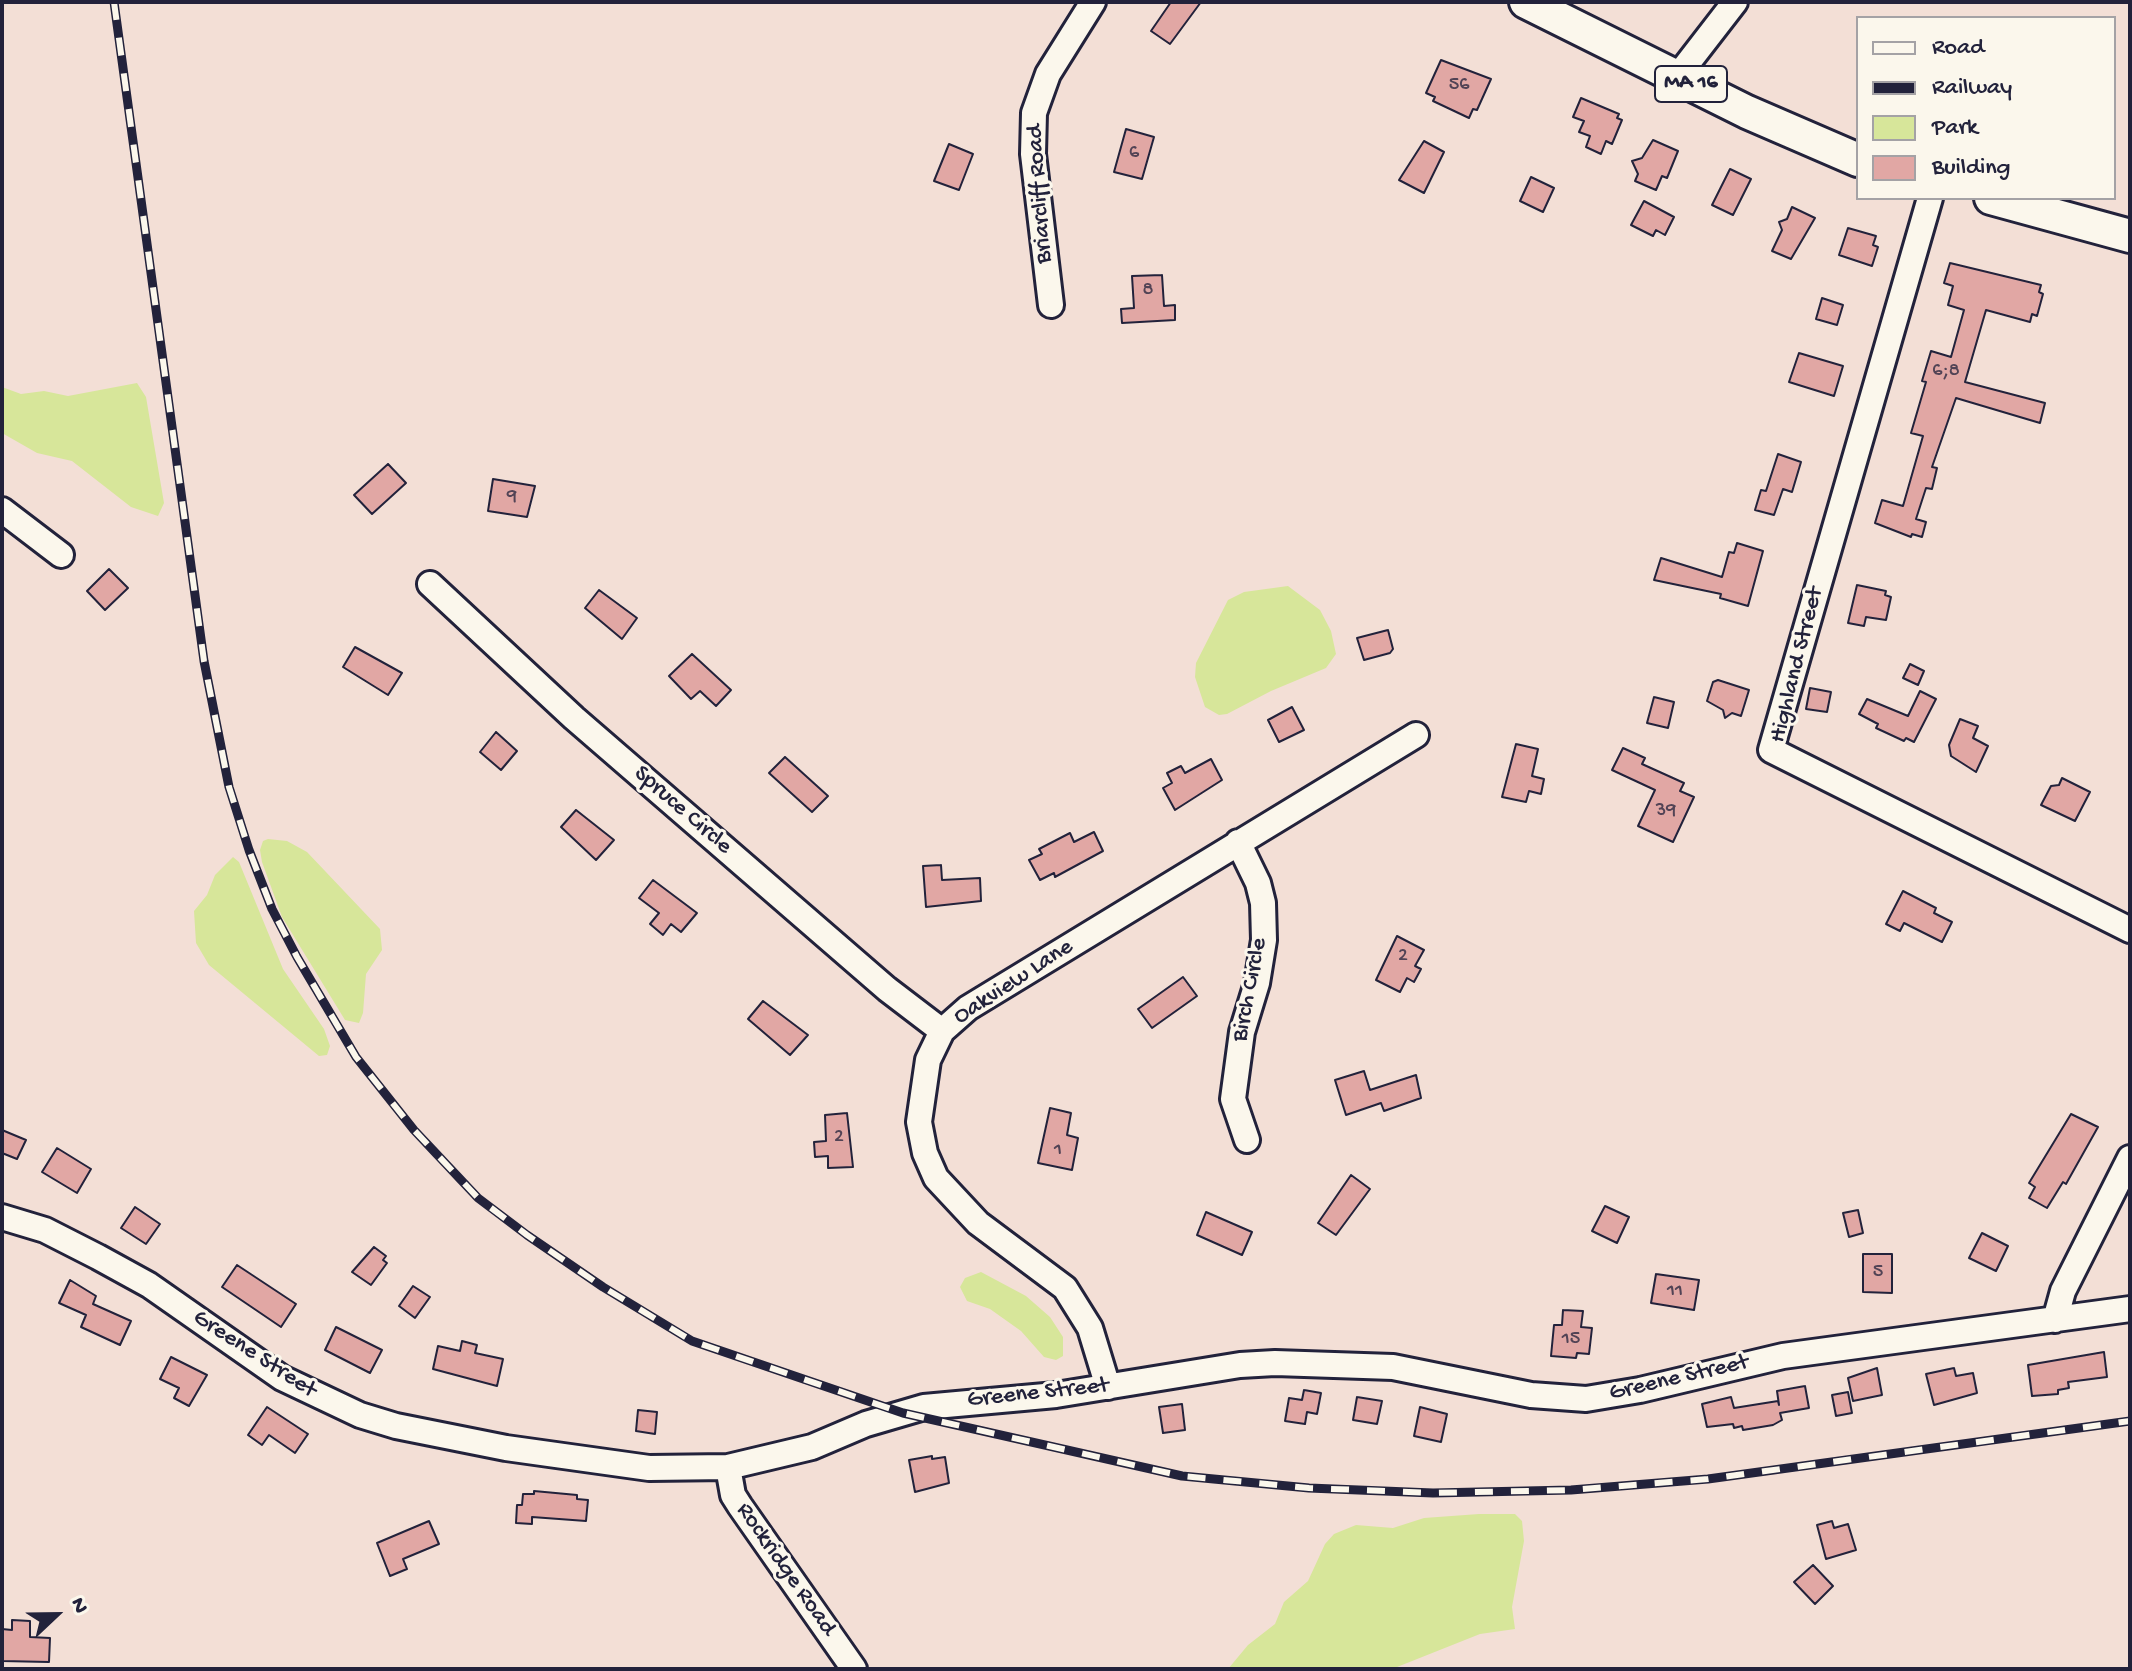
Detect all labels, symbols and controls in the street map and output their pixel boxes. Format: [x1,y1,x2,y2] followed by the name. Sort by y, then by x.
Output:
[1856,16,2116,200] legend
[1932,34,1984,63] text: Road
[1655,66,1727,102] road number: MA 16
[1449,74,1469,98] house number: 56
[1932,74,2012,103] text: Railway
[1932,114,1978,143] text: Park
[1022,124,1060,264] street label: Briarcliff Road
[1129,142,1139,166] house number: 6
[1932,154,2010,183] text: Building
[1143,279,1153,303] house number: 8
[1932,360,1960,384] house number: 6;8
[507,486,517,510] house number: 9
[1765,584,1831,746] street label: Highland Street
[627,760,737,862] street label: Spruce Circle
[1656,800,1676,824] house number: 39
[949,934,1079,1032] street label: Oakview Lane
[1227,936,1275,1044] street label: Birch Circle
[1398,945,1408,969] house number: 2
[834,1126,844,1150] house number: 2
[1054,1139,1062,1163] house number: 1
[1873,1261,1883,1285] house number: 5
[1667,1280,1683,1304] house number: 11
[187,1304,321,1406] street label: Greene Street
[1562,1328,1580,1352] house number: 15
[1607,1349,1751,1409] street label: Greene Street
[966,1372,1110,1416] street label: Greene Street
[729,1498,841,1642] street label: Rockridge Road
[16,1575,96,1655] north arrow
[64,1594,93,1618] text: N

